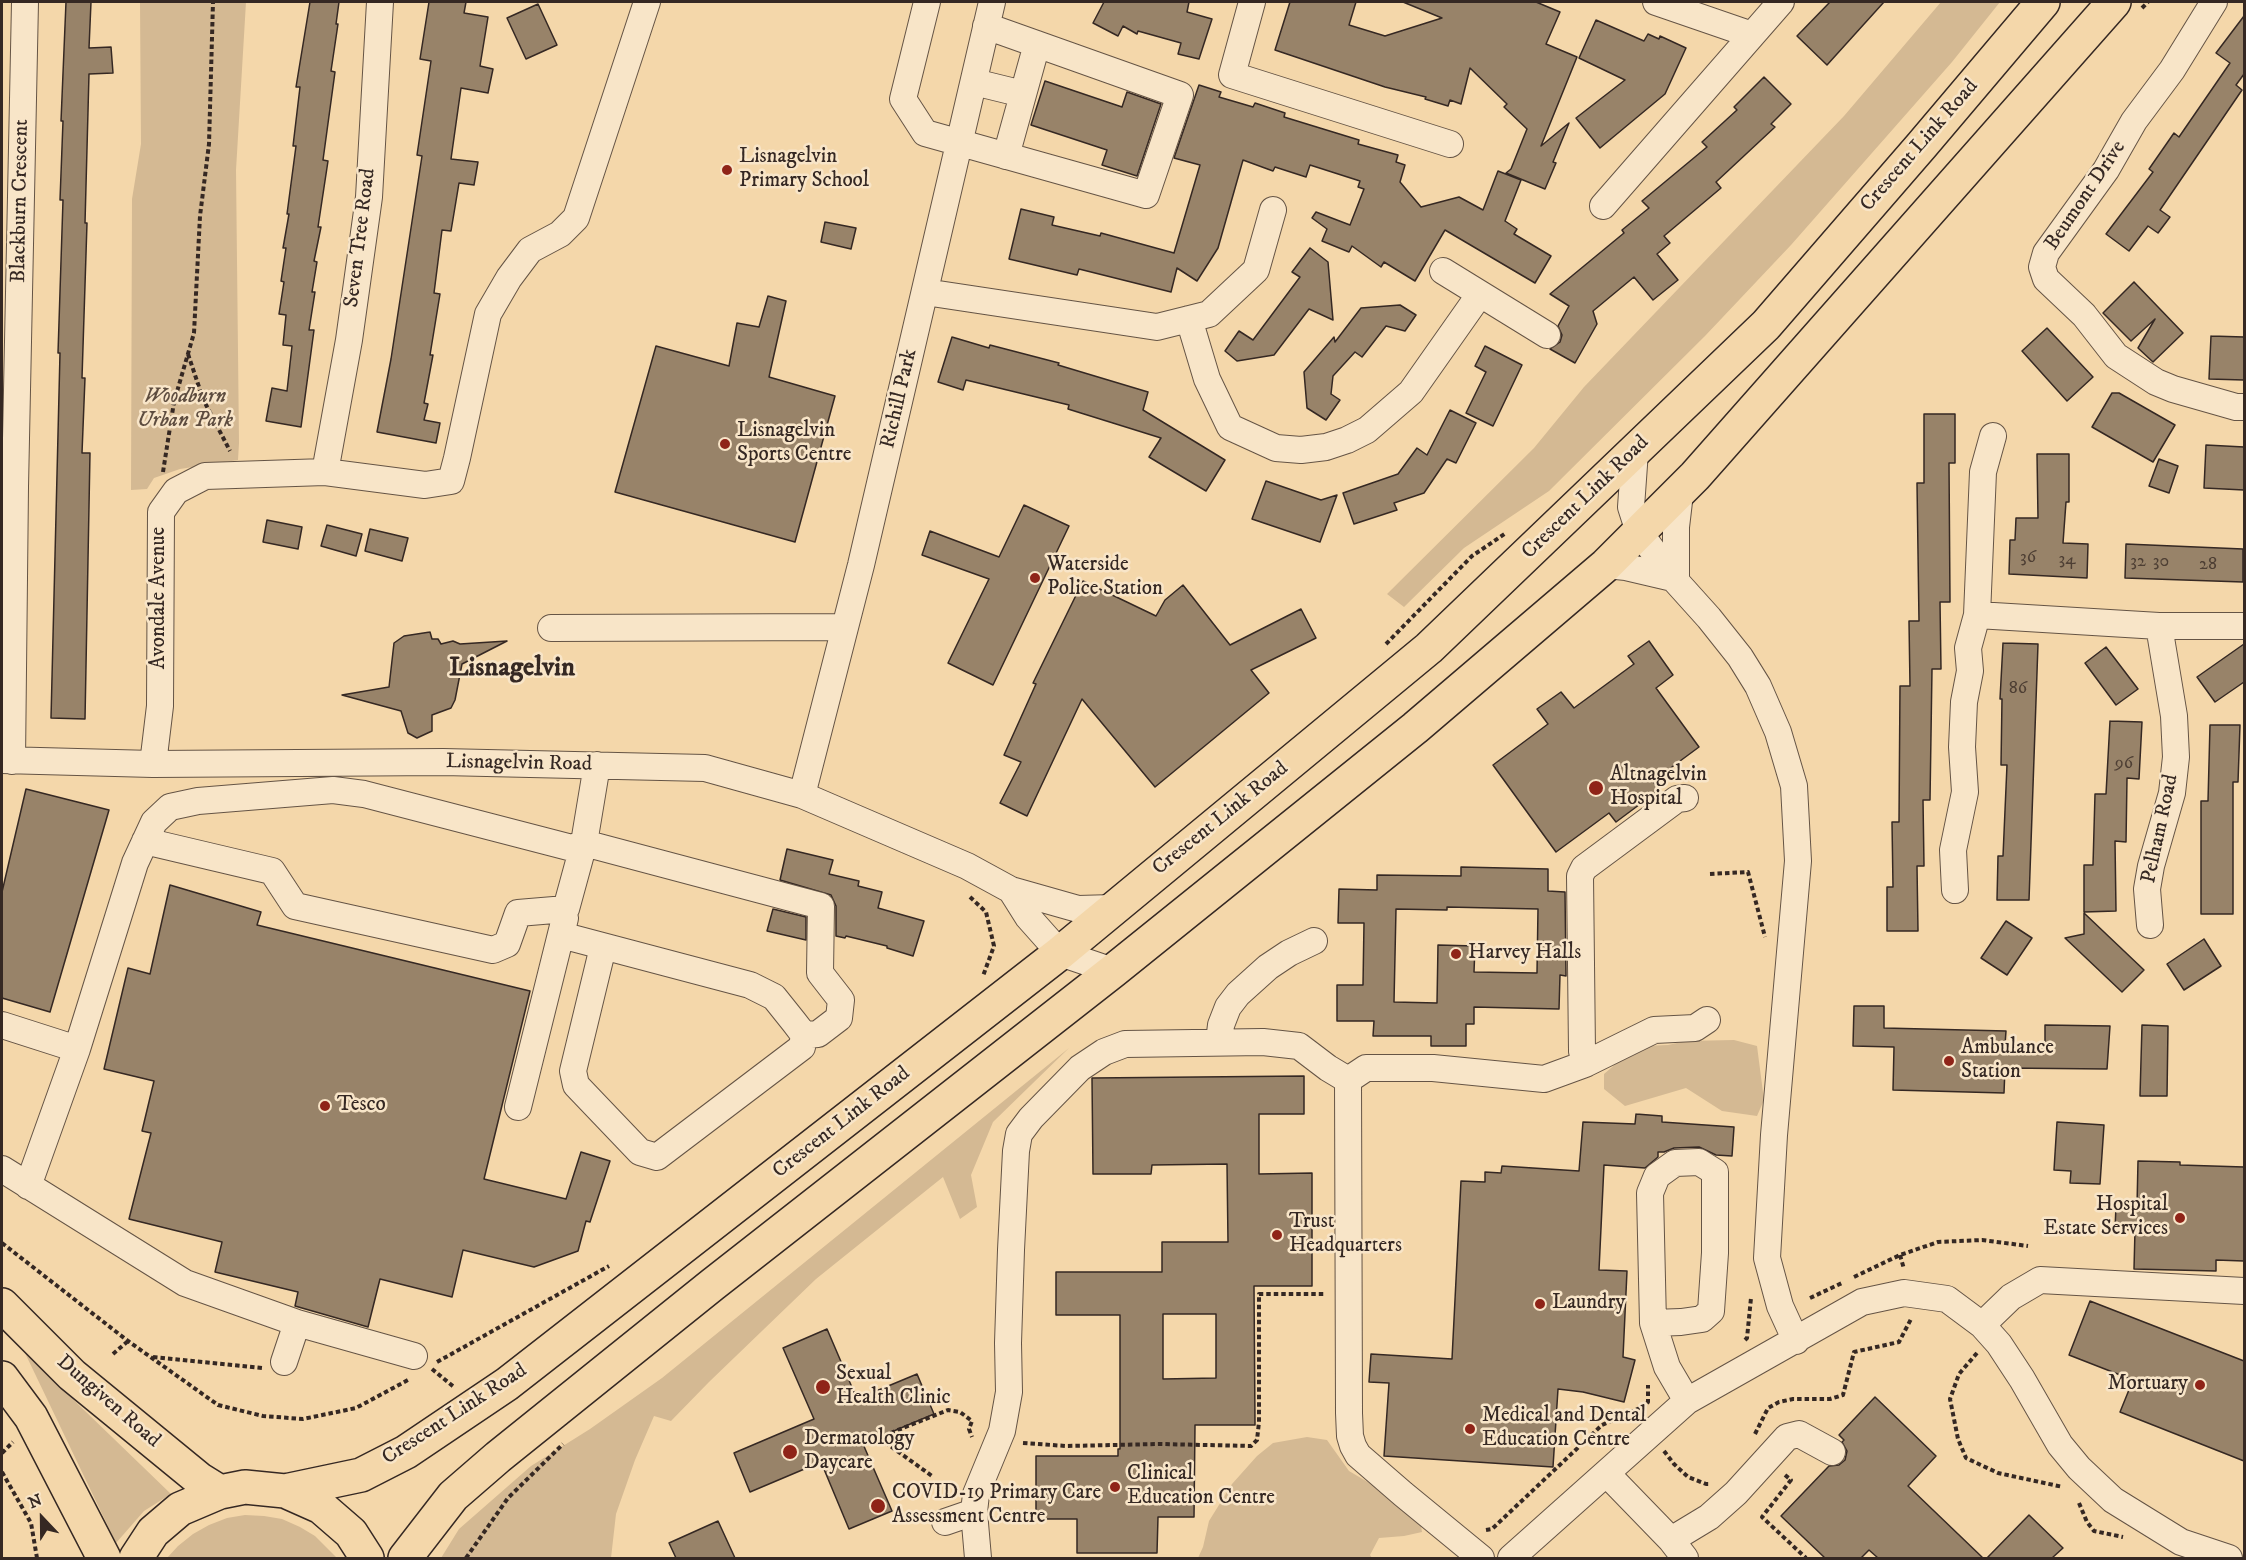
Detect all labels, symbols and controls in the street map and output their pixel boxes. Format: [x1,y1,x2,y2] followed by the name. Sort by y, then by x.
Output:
[1856,75,1984,217] street label: Crescent Link Road
[7,119,35,283] street label: Blackburn Crescent
[2040,136,2132,256] street label: Beumont Drive
[739,145,869,195] place label: Lisnagelvin Primary School
[720,163,734,177] marker: Lisnagelvin Primary School
[340,167,382,309] street label: Seven Tree Road
[876,347,924,451] street label: Richill Park
[137,385,233,435] park label: Woodburn Urban Park
[737,419,852,469] place label: Lisnagelvin Sports Centre
[1517,431,1655,565] street label: Crescent Link Road
[718,437,732,451] marker: Lisnagelvin Sports Centre
[147,527,173,669] street label: Avondale Avenue
[2020,547,2036,569] house number: 36
[2058,549,2076,571] house number: 34
[2130,551,2146,573] house number: 32
[2153,551,2169,573] house number: 30
[1047,553,1163,603] place label: Waterside Police Station
[2199,554,2217,576] house number: 28
[1028,571,1042,585] marker: Waterside Police Station
[449,653,575,685] district label: Lisnagelvin
[2009,678,2027,700] house number: 86
[446,750,592,778] street label: Lisnagelvin Road
[2115,753,2133,775] house number: 96
[1148,757,1294,881] street label: Crescent Link Road
[1610,763,1707,813] place label: Altnagelvin Hospital
[2137,772,2185,886] street label: Pelham Road
[1587,779,1605,797] marker: Altnagelvin Hospital
[1468,941,1581,967] place label: Harvey Halls
[1449,947,1463,961] marker: Harvey Halls
[1961,1036,2054,1086] place label: Ambulance Station
[1942,1054,1956,1068] marker: Ambulance Station
[768,1062,916,1184] street label: Crescent Link Road
[337,1093,386,1119] place label: Tesco
[318,1099,332,1113] marker: Tesco
[2043,1193,2168,1243] place label: Hospital Estate Services
[1289,1210,1402,1260] place label: Trust Headquarters
[2173,1211,2187,1225] marker: Hospital Estate Services
[1270,1228,1284,1242] marker: Trust Headquarters
[1552,1291,1625,1317] place label: Laundry
[1533,1297,1547,1311] marker: Laundry
[51,1350,165,1454] street label: Dungiven Road
[378,1359,532,1471] street label: Crescent Link Road
[836,1362,951,1412] place label: Sexual Health Clinic
[2108,1372,2188,1398] place label: Mortuary
[814,1378,832,1396] marker: Sexual Health Clinic
[2193,1378,2207,1392] marker: Mortuary
[1482,1404,1646,1454] place label: Medical and Dental Education Centre
[1463,1422,1477,1436] marker: Medical and Dental Education Centre
[804,1427,915,1477] place label: Dermatology Daycare
[781,1443,799,1461] marker: Dermatology Daycare
[1127,1462,1275,1512] place label: Clinical Education Centre
[1108,1480,1122,1494] marker: Clinical Education Centre
[892,1481,1101,1531] place label: COVID-19 Primary Care Assessment Centre
[12,1488,72,1548] north arrow
[25,1490,45,1513] text: N
[869,1497,887,1515] marker: COVID-19 Primary Care Assessment Centre

